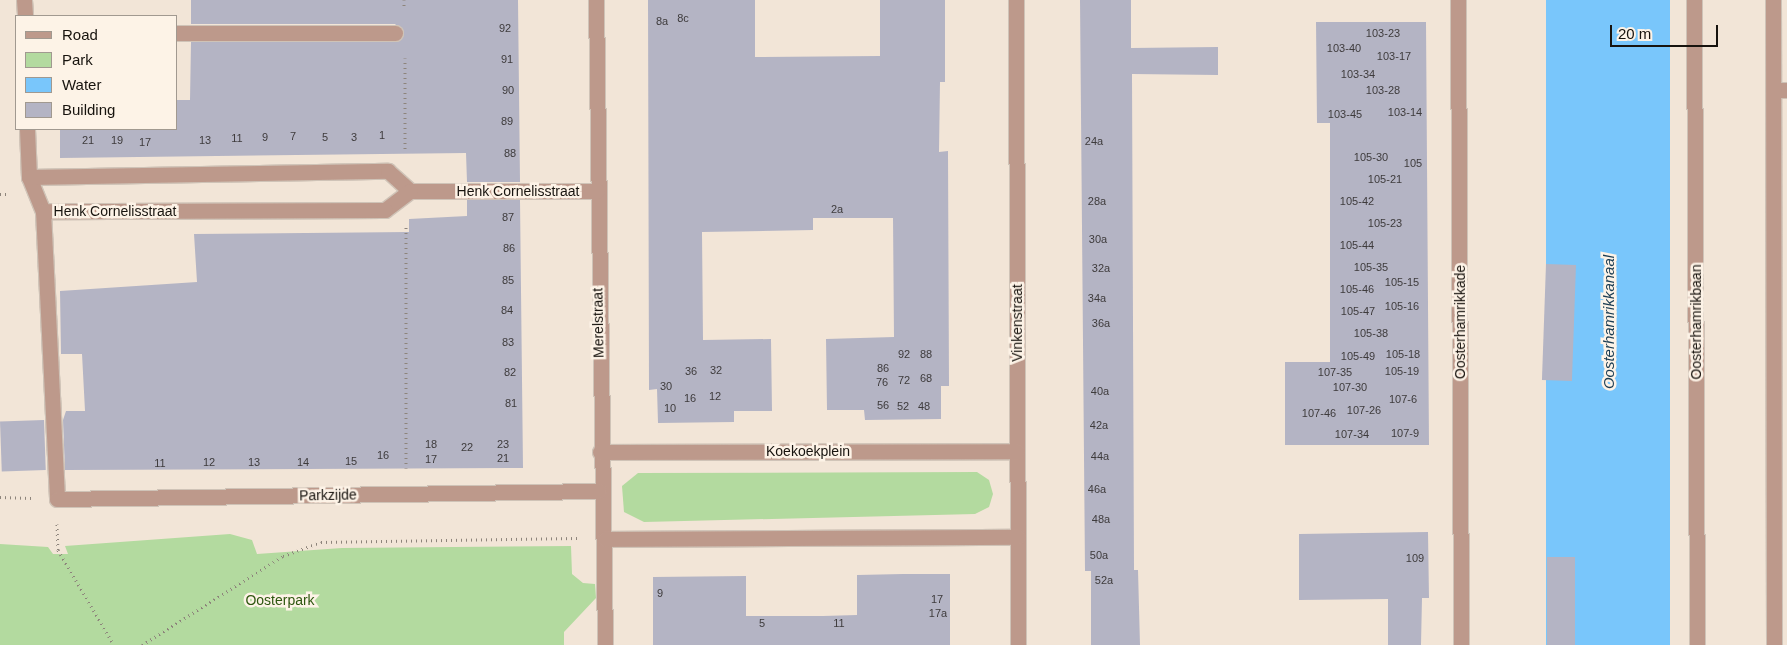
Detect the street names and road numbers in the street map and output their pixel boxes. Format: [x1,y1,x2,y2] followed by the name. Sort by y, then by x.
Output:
[457,183,579,199] street label: Henk Cornelisstraat
[54,203,176,219] street label: Henk Cornelisstraat
[1688,264,1704,380] street label: Oosterhamrikbaan
[1452,265,1468,379] street label: Oosterhamrikkade
[1009,284,1025,362] street label: Vinkenstraat
[589,288,607,358] street label: Merelstraat
[766,443,850,459] street label: Koekoekplein
[299,486,357,504] street label: Parkzijde

